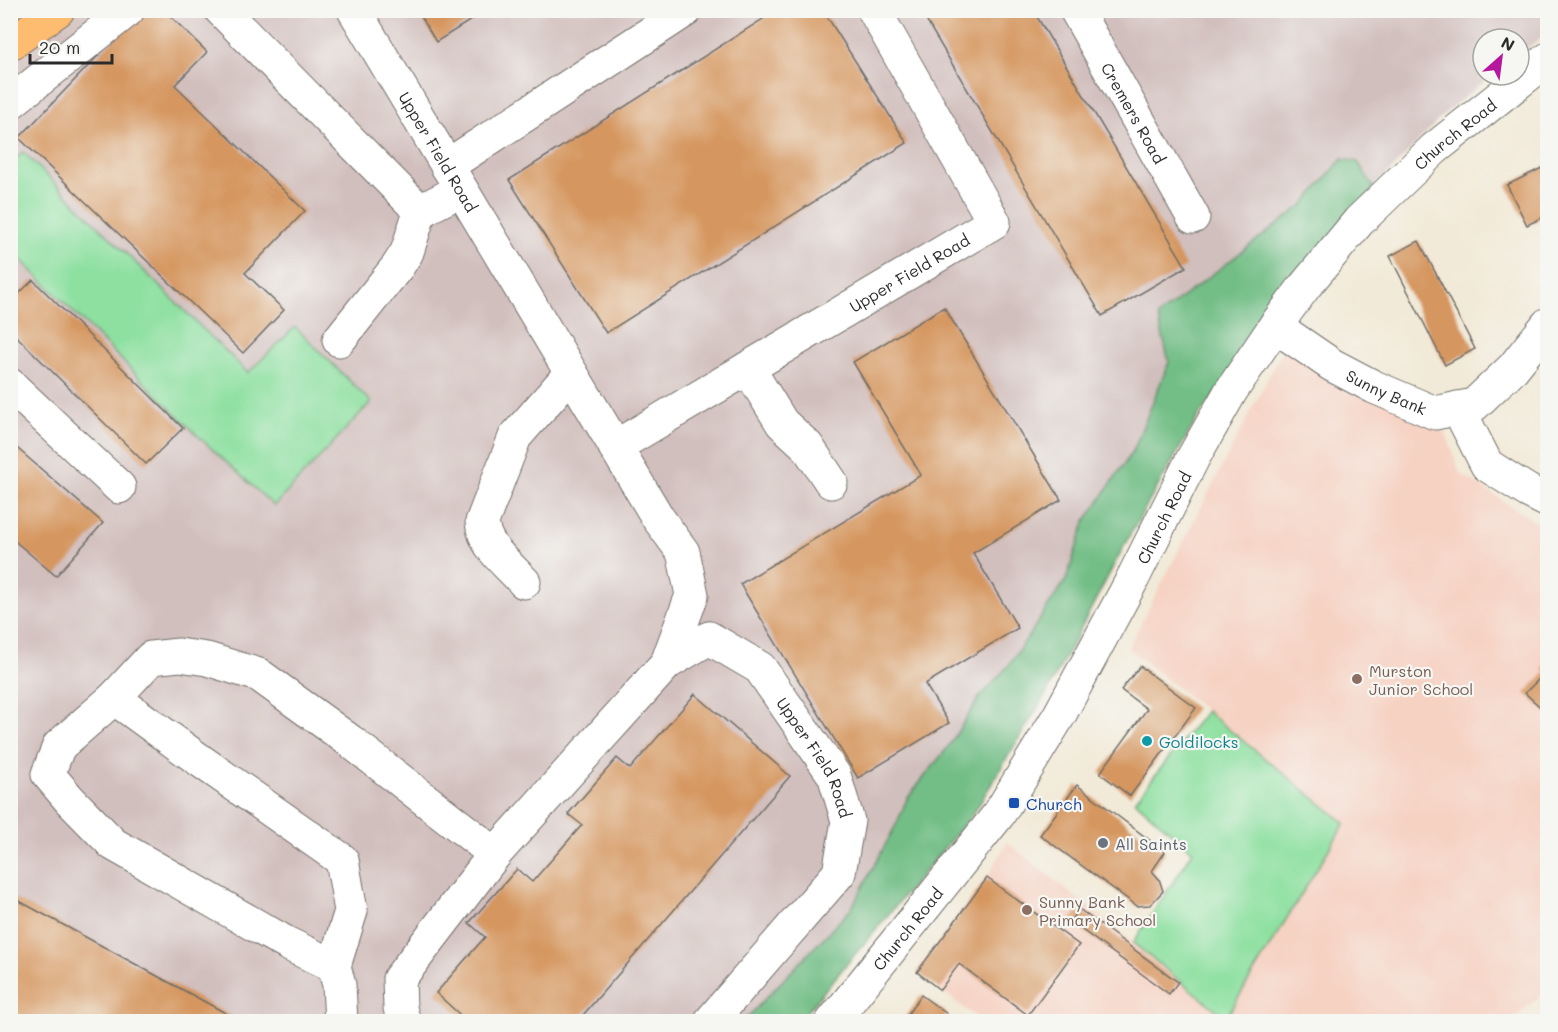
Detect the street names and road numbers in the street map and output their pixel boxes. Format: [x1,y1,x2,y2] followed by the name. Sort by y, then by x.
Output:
[1097,58,1171,167] street label: Cremers Road
[395,88,483,216] street label: Upper Field Road
[1409,94,1500,174] street label: Church Road
[845,229,973,316] street label: Upper Field Road
[1343,364,1430,419] street label: Sunny Bank
[1131,468,1195,567] street label: Church Road
[773,693,857,820] street label: Upper Field Road
[867,883,947,974] street label: Church Road

